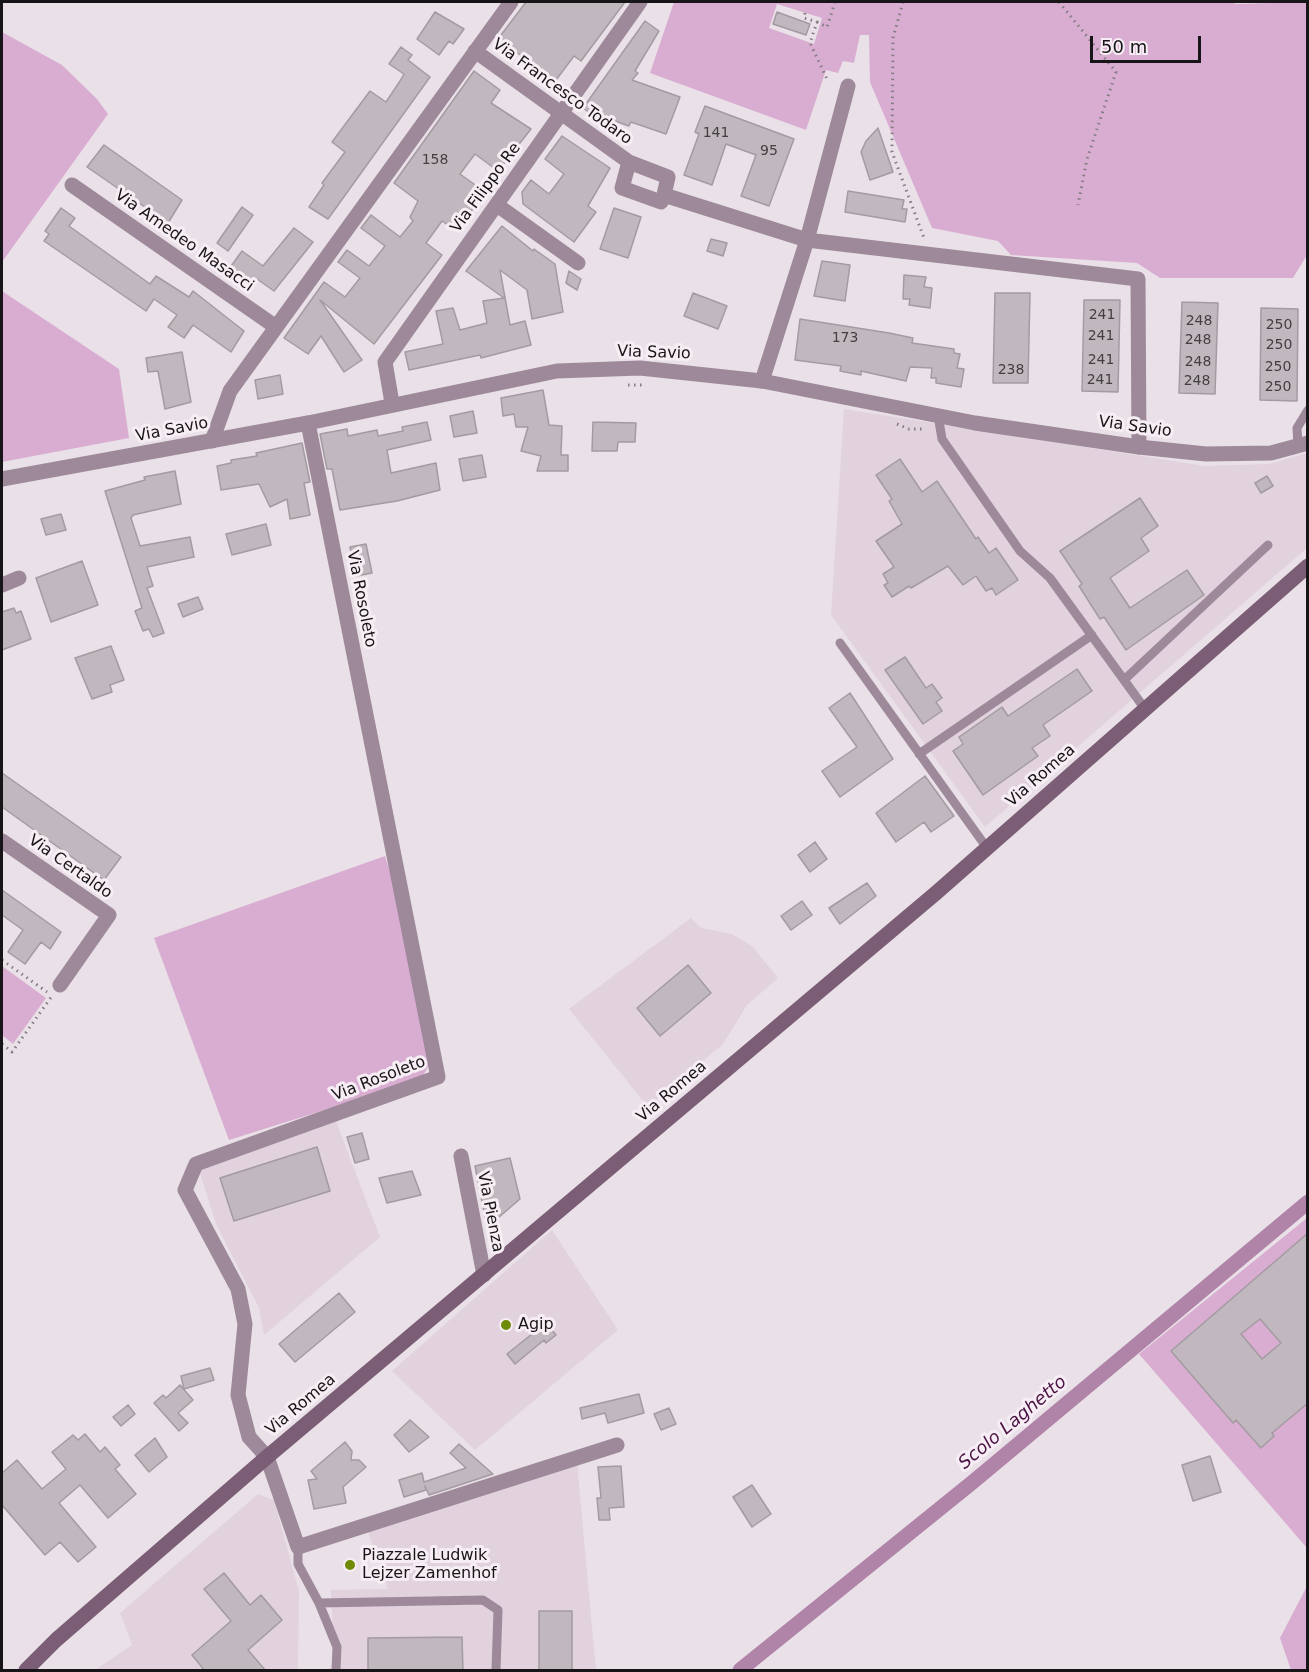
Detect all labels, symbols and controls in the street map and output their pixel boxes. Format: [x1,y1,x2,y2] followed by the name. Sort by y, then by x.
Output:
[1093,24,1204,62] scale bar
[488,35,636,149] street label: Via Francesco Todaro
[1101,36,1147,57] text: 50 m
[703,125,729,141] house number: 141
[447,139,525,237] street label: Via Filippo Re
[760,143,778,159] house number: 95
[422,152,448,168] house number: 158
[111,186,257,296] street label: Via Amedeo Masacci
[1089,307,1115,323] house number: 241
[1186,313,1212,329] house number: 248
[1266,317,1292,333] house number: 250
[1088,328,1114,344] house number: 241
[832,330,858,346] house number: 173
[1185,332,1211,348] house number: 248
[1266,337,1292,353] house number: 250
[617,342,691,364] street label: Via Savio
[1088,352,1114,368] house number: 241
[1185,354,1211,370] house number: 248
[1265,359,1291,375] house number: 250
[998,362,1024,378] house number: 238
[1087,372,1113,388] house number: 241
[1184,373,1210,389] house number: 248
[1265,379,1291,395] house number: 250
[1097,412,1173,442] street label: Via Savio
[134,414,210,446] street label: Via Savio
[342,549,380,649] street label: Via Rosoleto
[1002,741,1080,811] street label: Via Romea
[24,831,116,903] street label: Via Certaldo
[330,1052,428,1106] street label: Via Rosoleto
[633,1057,711,1127] street label: Via Romea
[473,1170,507,1254] street label: Via Pienza
[518,1315,554,1335] place label: Agip
[499,1318,513,1332] marker: Agip
[262,1370,340,1440] street label: Via Romea
[955,1372,1071,1474] water label: Scolo Laghetto
[362,1546,497,1584] place label: Piazzale Ludwik Lejzer Zamenhof
[343,1558,357,1572] marker: Piazzale Ludwik Lejzer Zamenhof

